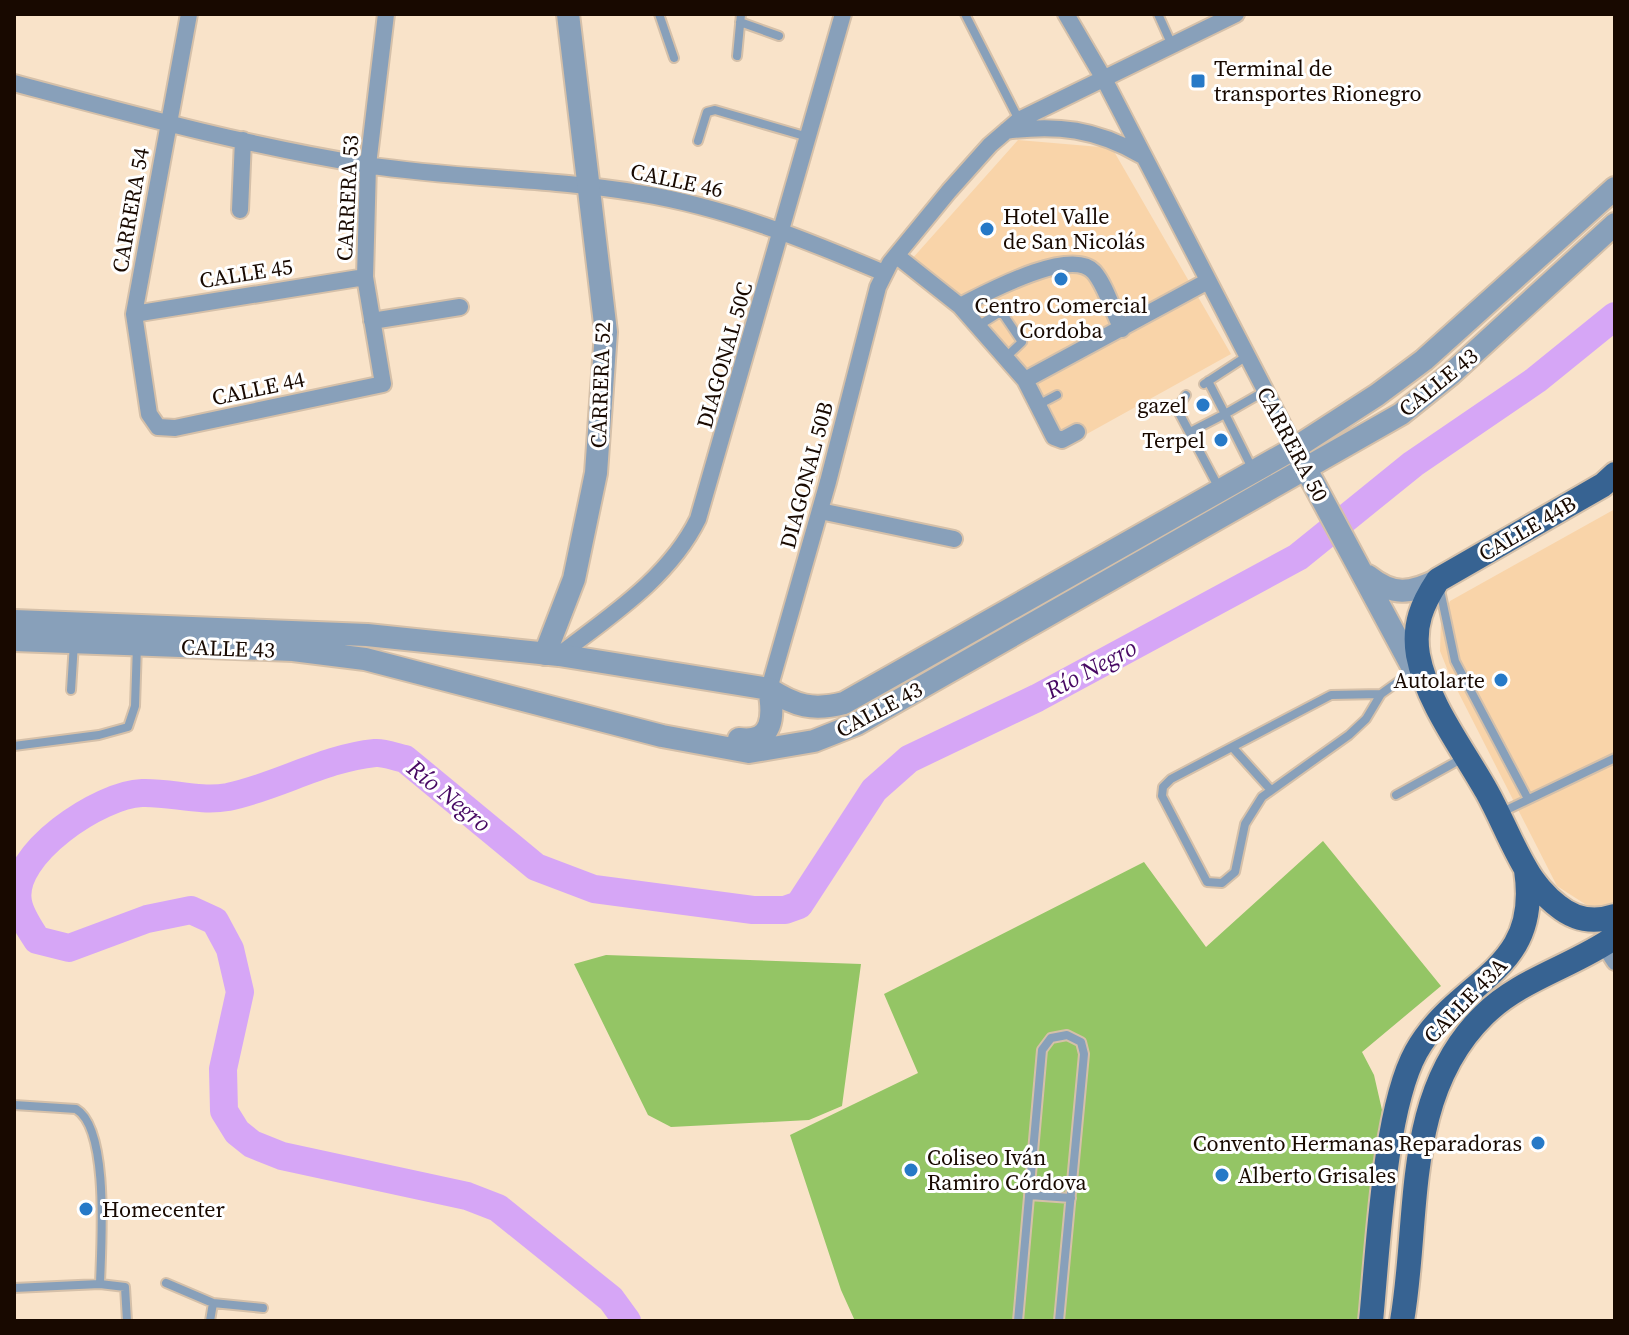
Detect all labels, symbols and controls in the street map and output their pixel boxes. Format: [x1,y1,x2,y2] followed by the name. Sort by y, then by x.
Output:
[1214,53,1422,108] place label: Terminal de transportes Rionegro
[1189,72,1207,90] marker: Terminal de transportes Rionegro
[329,134,365,262] street label: CARRERA 53
[104,145,156,275] street label: CARRERA 54
[628,156,726,204] street label: CALLE 46
[1003,201,1145,256] place label: Hotel Valle de San Nicolás
[978,220,996,238] marker: Hotel Valle de San Nicolás
[197,251,295,295] street label: CALLE 45
[1052,270,1070,288] marker: Centro Comercial Cordoba
[689,278,759,432] street label: DIAGONAL 50C
[975,290,1147,345] place label: Centro Comercial Cordoba
[583,321,617,449] street label: CARRERA 52
[1392,341,1484,423] street label: CALLE 43
[209,364,307,412] street label: CALLE 44
[1250,381,1336,507] street label: CARRERA 50
[1137,390,1187,420] place label: gazel
[1194,396,1212,414] marker: gazel
[772,398,840,552] street label: DIAGONAL 50B
[1142,425,1205,455] place label: Terpel
[1212,431,1230,449] marker: Terpel
[1473,488,1581,568] street label: CALLE 44B
[180,631,276,665] street label: CALLE 43
[1038,631,1142,707] water label: Río Negro
[1394,665,1485,695] place label: Autolarte
[1492,671,1510,689] marker: Autolarte
[830,674,928,744] street label: CALLE 43
[400,751,498,840] water label: Río Negro
[1416,950,1514,1050] street label: CALLE 43A
[1193,1128,1522,1158] place label: Convento Hermanas Reparadoras
[1529,1134,1547,1152] marker: Convento Hermanas Reparadoras
[927,1142,1087,1197] place label: Coliseo Iván Ramiro Córdova
[1238,1160,1396,1190] place label: Alberto Grisales
[902,1161,920,1179] marker: Coliseo Iván Ramiro Córdova
[1213,1166,1231,1184] marker: Alberto Grisales
[102,1194,226,1224] place label: Homecenter
[77,1200,95,1218] marker: Homecenter

